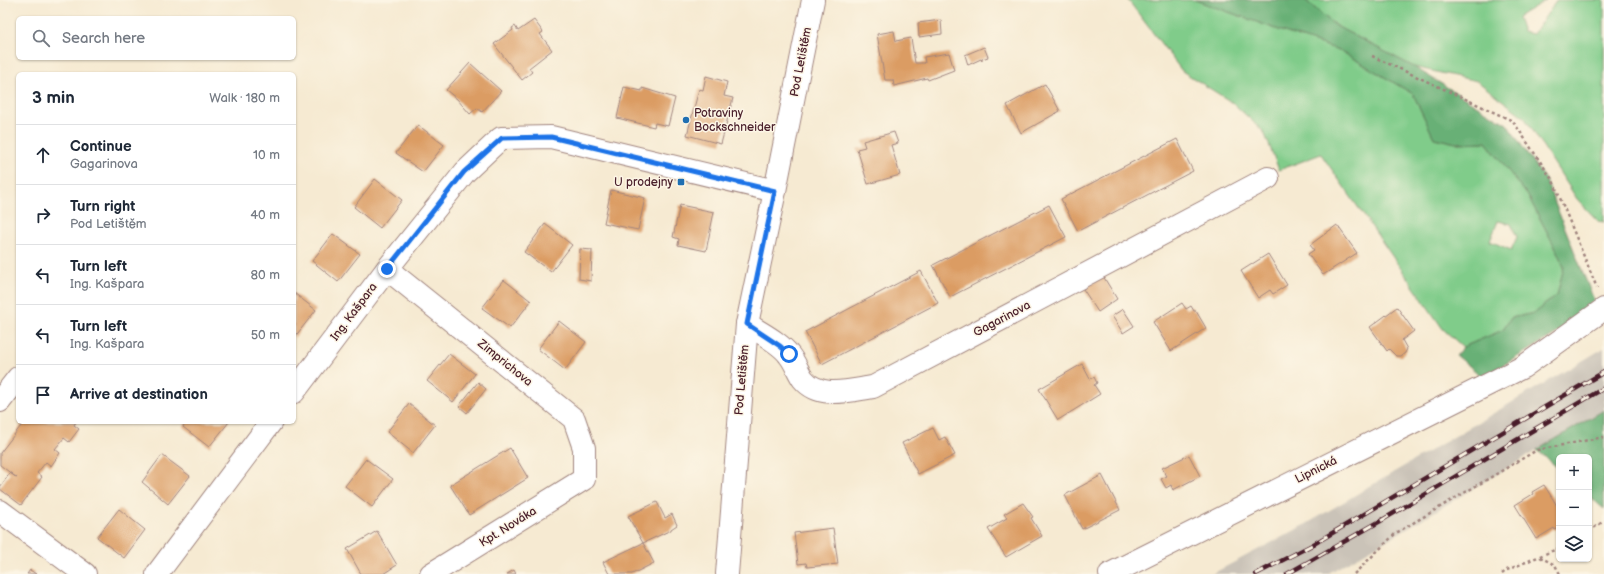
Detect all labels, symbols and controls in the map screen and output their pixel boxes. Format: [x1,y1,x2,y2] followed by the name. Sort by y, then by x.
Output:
[16,16,296,60] search box
[787,26,815,98] street label: Pod Letištěm
[30,27,52,49] icon: search
[62,29,145,48] text: Search here
[32,88,75,108] text: 3 min
[209,90,280,106] text: Walk · 180 m
[694,106,776,135] place label: Potraviny Bockschneider
[681,115,691,125] marker: Potraviny Bockschneider
[70,137,132,156] text: Continue
[32,144,54,166] icon: ahead
[253,147,280,163] text: 10 m
[70,156,138,172] text: Gagarinova
[614,175,674,190] place label: U prodejny
[676,177,686,187] marker: U prodejny
[70,197,135,216] text: Turn right
[32,204,54,226] icon: right
[250,207,280,223] text: 40 m
[70,216,147,232] text: Pod Letištěm
[70,257,127,276] text: Turn left
[378,260,396,278] route end
[32,264,54,286] icon: left
[251,267,280,283] text: 80 m
[70,276,144,292] text: Ing. Kašpara
[327,280,381,344] street label: Ing. Kašpara
[971,298,1033,340] street label: Gagarinova
[70,317,127,336] text: Turn left
[32,324,54,346] icon: left
[251,327,280,343] text: 50 m
[70,336,144,352] text: Ing. Kašpara
[474,336,536,390] street label: Zimprichova
[731,344,753,416] street label: Pod Letištěm
[780,345,798,363] route start
[32,384,54,406] icon: arrive
[70,385,208,404] text: Arrive at destination
[1292,453,1340,487] street label: Lipnická
[1556,454,1592,562] map controls
[1556,454,1592,490] button: +
[1556,490,1592,526] button: −
[477,503,539,550] street label: Kpt. Nováka
[1556,526,1592,562] button: layers

